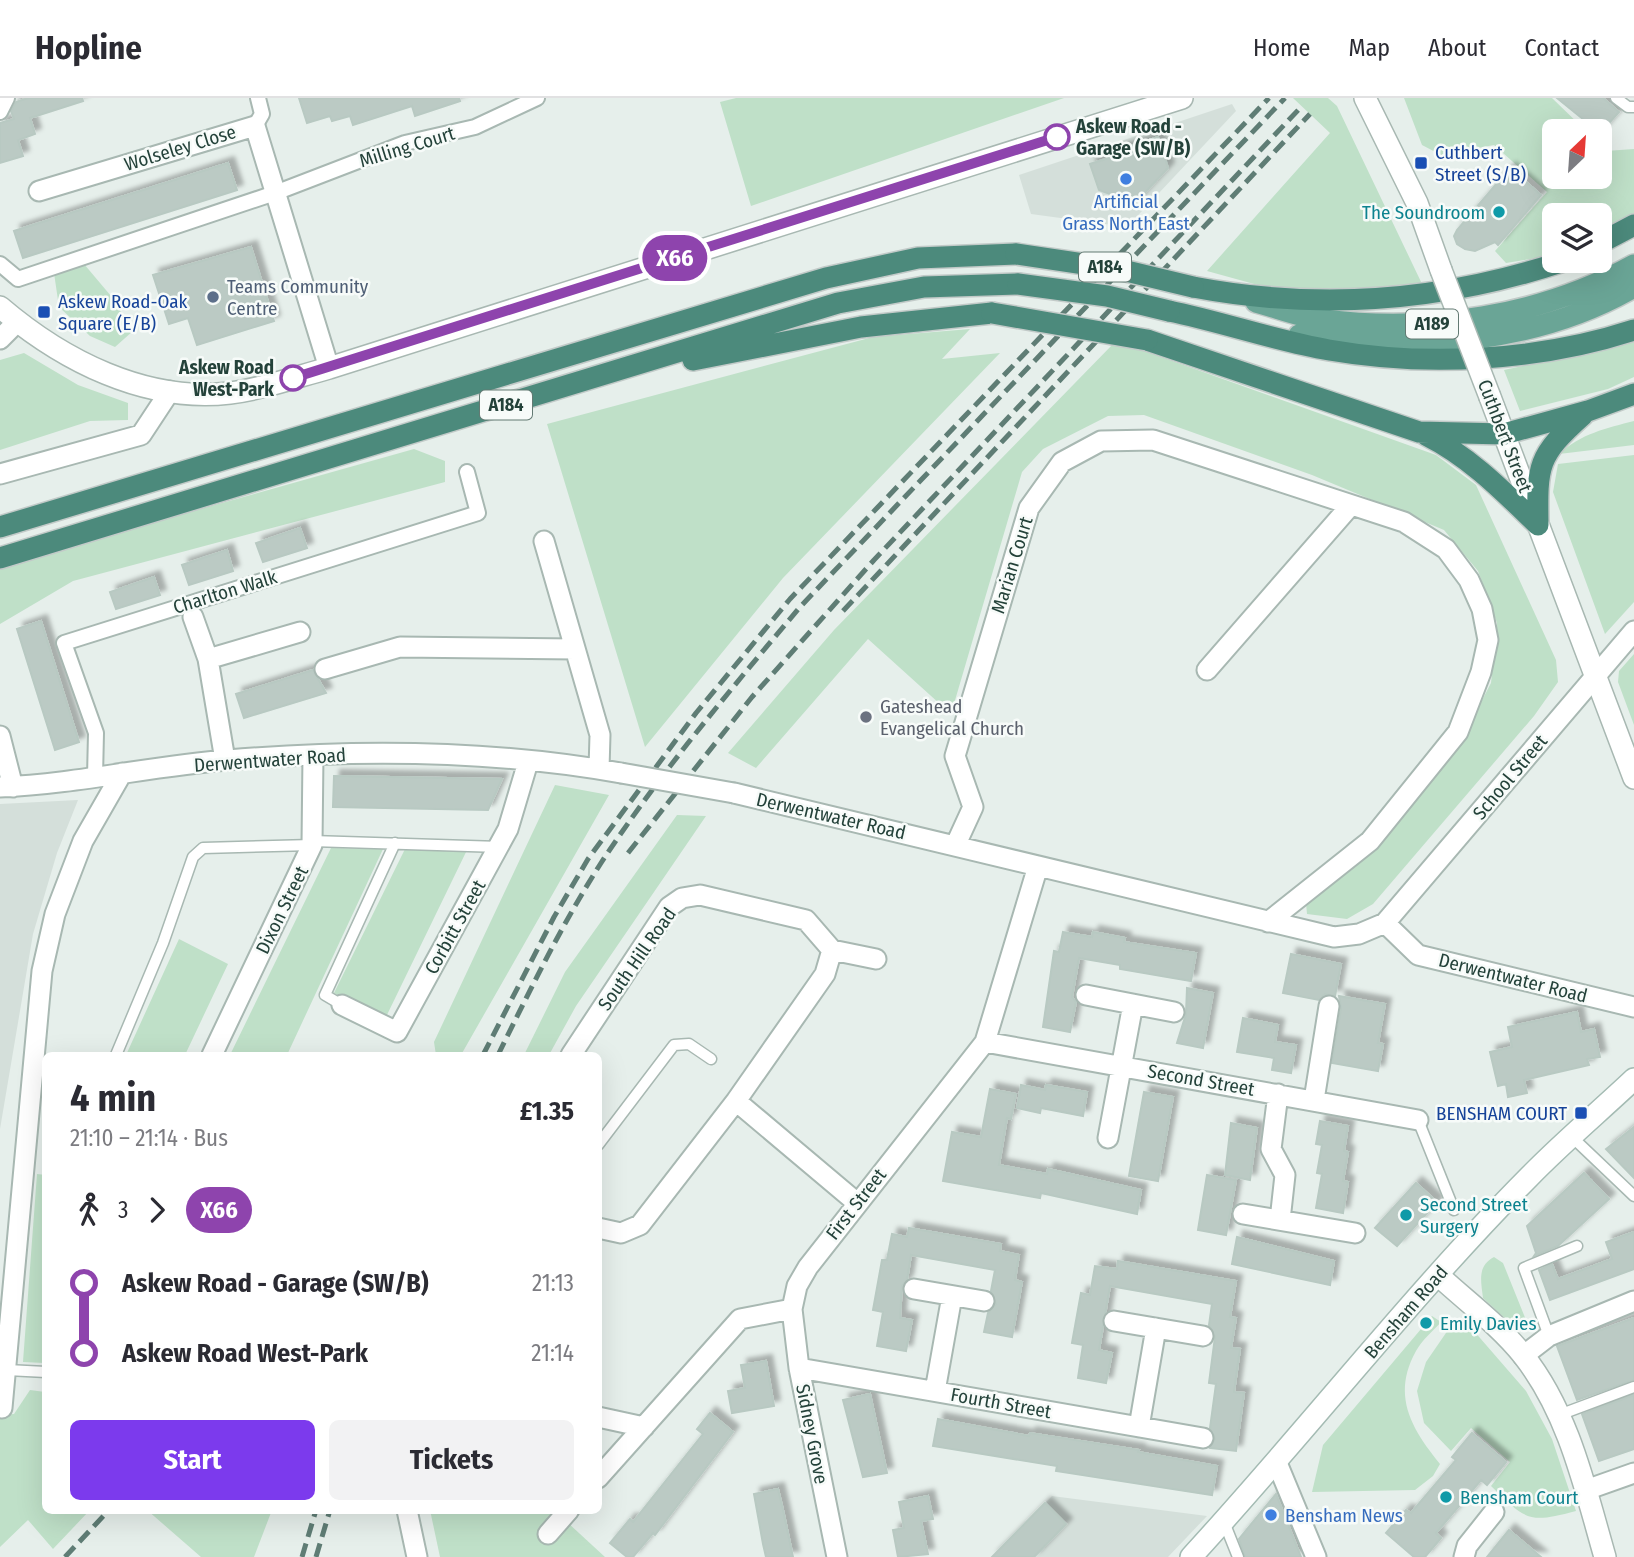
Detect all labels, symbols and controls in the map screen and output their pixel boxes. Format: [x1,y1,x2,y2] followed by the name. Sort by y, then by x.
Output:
[35,28,142,68] text: Hopline
[1253,34,1310,62] text: Home
[1348,34,1390,62] text: Map
[1428,34,1486,62] text: About
[1524,34,1599,62] text: Contact
[1075,115,1190,160] place label: Askew Road - Garage (SW/B)
[1542,119,1612,189] north arrow
[1542,119,1612,273] map controls
[121,120,239,176] street label: Wolseley Close
[357,121,458,172] street label: Milling Court
[1044,124,1070,150] marker: Askew Road - Garage (SW/B)
[1435,141,1526,186] place label: Cuthbert Street (S/B)
[1413,155,1429,171] marker: Cuthbert Street (S/B)
[1118,171,1134,187] marker: Artificial Grass North East
[1062,190,1191,235] place label: Artificial Grass North East
[1362,201,1485,224] place label: The Soundroom
[1542,203,1612,273] button: layers
[1491,204,1507,220] marker: The Soundroom
[635,235,715,281] line badge: X66
[656,244,694,272] text: X66
[1079,252,1131,282] road number: A184
[227,275,369,320] place label: Teams Community Centre
[205,289,221,305] marker: Teams Community Centre
[58,290,188,335] place label: Askew Road-Oak Square (E/B)
[36,304,52,320] marker: Askew Road-Oak Square (E/B)
[1406,309,1458,338] road number: A189
[178,356,274,401] place label: Askew Road West-Park
[280,365,306,391] marker: Askew Road West-Park
[1473,376,1537,496] street label: Cuthbert Street
[480,390,532,419] road number: A184
[986,513,1038,616] street label: Marian Court
[170,565,280,619] street label: Charlton Walk
[880,695,1024,740] place label: Gateshead Evangelical Church
[858,709,874,725] marker: Gateshead Evangelical Church
[1468,729,1553,824] street label: School Street
[193,743,347,777] street label: Derwentwater Road
[754,788,908,844] street label: Derwentwater Road
[251,861,314,958] street label: Dixon Street
[420,875,491,978] street label: Corbitt Street
[593,903,681,1015] street label: South Hill Road
[1436,948,1590,1008] street label: Derwentwater Road
[1146,1059,1257,1101] street label: Second Street
[70,1075,156,1121] text: 4 min
[520,1096,574,1127] text: £1.35
[1436,1102,1567,1125] place label: BENSHAM COURT
[1573,1105,1589,1121] marker: BENSHAM COURT
[70,1124,228,1152] text: 21:10 – 21:14 · Bus
[821,1163,892,1244] street label: First Street
[70,1191,108,1229] icon: walk
[138,1191,176,1229] icon: forward
[1420,1193,1529,1238] place label: Second Street Surgery
[118,1196,128,1224] text: 3
[200,1196,238,1224] text: X66
[1398,1207,1414,1223] marker: Second Street Surgery
[1359,1261,1453,1363] street label: Bensham Road
[122,1268,429,1299] text: Askew Road - Garage (SW/B)
[532,1269,574,1297] text: 21:13
[1440,1312,1537,1335] place label: Emily Davies
[1418,1315,1434,1331] marker: Emily Davies
[122,1338,368,1369] text: Askew Road West-Park
[531,1339,574,1367] text: 21:14
[791,1382,833,1486] street label: Sidney Grove
[949,1383,1054,1423] street label: Fourth Street
[70,1420,315,1500] button: Start
[329,1420,574,1500] button: Tickets
[1460,1486,1579,1509] place label: Bensham Court
[1438,1489,1454,1505] marker: Bensham Court
[1285,1504,1403,1527] place label: Bensham News
[1263,1507,1279,1523] marker: Bensham News

